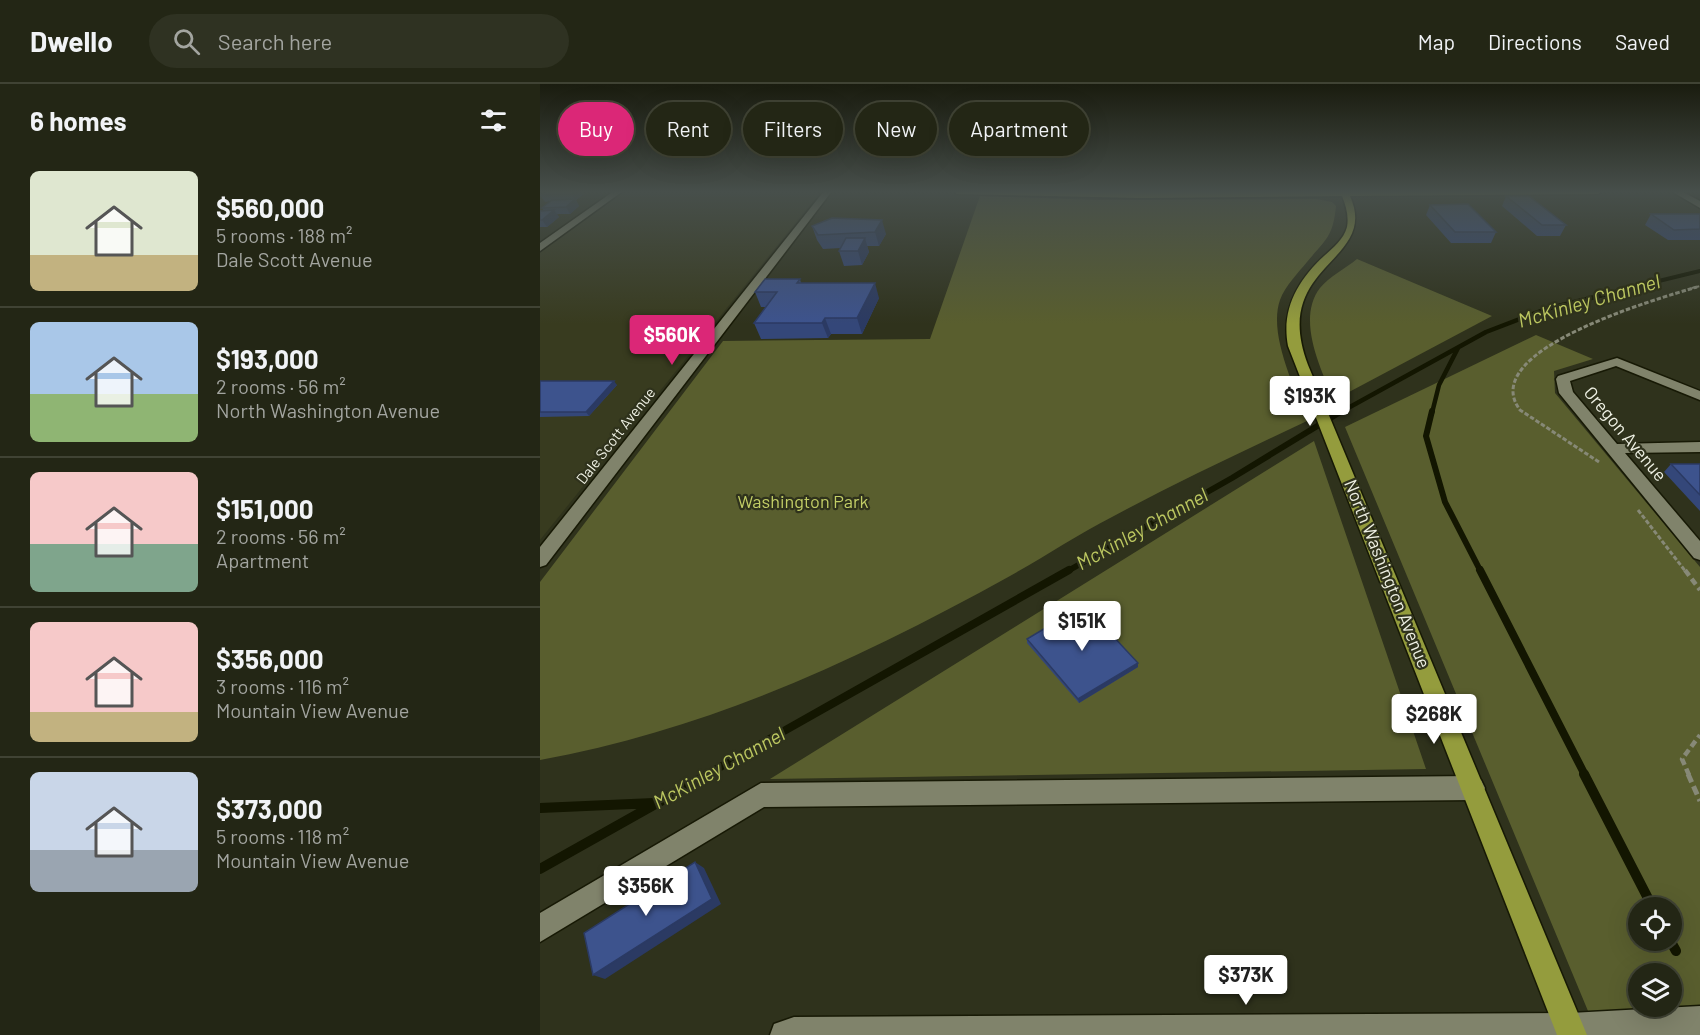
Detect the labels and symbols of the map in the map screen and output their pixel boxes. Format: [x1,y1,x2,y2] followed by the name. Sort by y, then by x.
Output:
[1515,268,1663,332] water label: McKinley Channel
[630,315,714,366] pin: $560K
[1268,376,1352,427] pin: $193K
[1580,381,1672,485] street label: Oregon Avenue
[572,384,658,487] street label: Dale Scott Avenue
[1340,476,1436,671] street label: North Washington Avenue
[1071,482,1212,574] water label: McKinley Channel
[737,490,869,512] park label: Washington Park
[1040,601,1124,652] pin: $151K
[1392,694,1476,745] pin: $268K
[648,721,789,813] water label: McKinley Channel
[604,866,688,917] pin: $356K
[1204,955,1288,1006] pin: $373K

